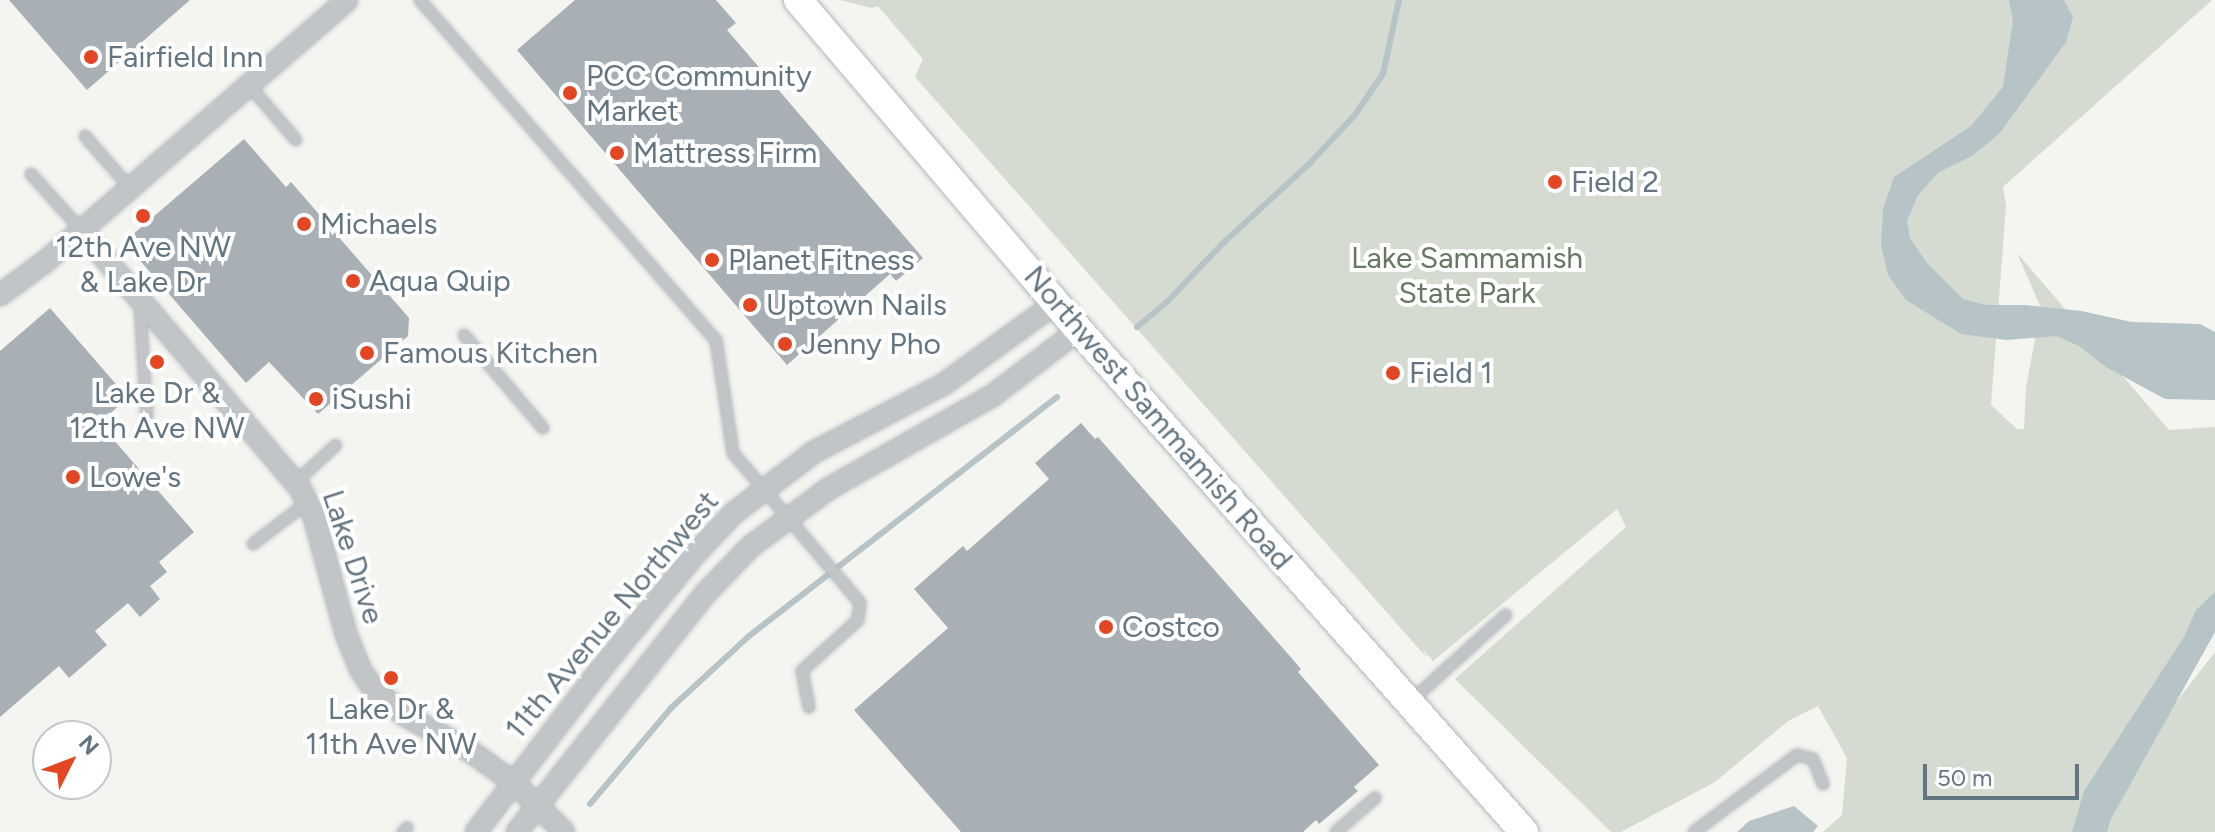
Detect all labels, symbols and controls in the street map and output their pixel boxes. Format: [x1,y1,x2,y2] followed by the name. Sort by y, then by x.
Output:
[107,39,263,75] place label: Fairfield Inn
[82,48,100,66] marker: Fairfield Inn
[586,58,812,128] place label: PCC Community Market
[561,84,579,102] marker: PCC Community Market
[633,135,817,171] place label: Mattress Firm
[608,144,626,162] marker: Mattress Firm
[1571,164,1659,200] place label: Field 2
[1546,173,1564,191] marker: Field 2
[320,206,438,242] place label: Michaels
[134,207,152,225] marker: 12th Ave NW & Lake Dr
[295,215,313,233] marker: Michaels
[55,229,231,300] place label: 12th Ave NW & Lake Dr
[1351,240,1583,310] park label: Lake Sammamish State Park
[728,242,915,278] place label: Planet Fitness
[703,251,721,269] marker: Planet Fitness
[1016,259,1300,577] street label: Northwest Sammamish Road
[369,263,511,299] place label: Aqua Quip
[344,272,362,290] marker: Aqua Quip
[766,287,947,323] place label: Uptown Nails
[741,296,759,314] marker: Uptown Nails
[801,326,941,362] place label: Jenny Pho
[383,335,598,371] place label: Famous Kitchen
[776,335,794,353] marker: Jenny Pho
[358,344,376,362] marker: Famous Kitchen
[148,353,166,371] marker: Lake Dr & 12th Ave NW
[1409,355,1493,391] place label: Field 1
[1384,364,1402,382] marker: Field 1
[69,375,245,446] place label: Lake Dr & 12th Ave NW
[332,381,412,417] place label: iSushi
[307,390,325,408] marker: iSushi
[89,459,181,495] place label: Lowe's
[64,468,82,486] marker: Lowe's
[498,484,726,746] street label: 11th Avenue Northwest
[315,486,391,628] street label: Lake Drive
[1122,609,1220,645] place label: Costco
[1097,618,1115,636] marker: Costco
[382,669,400,687] marker: Lake Dr & 11th Ave NW
[305,691,477,762] place label: Lake Dr & 11th Ave NW
[32,720,112,800] north arrow
[73,730,104,760] text: N
[1927,748,2083,798] scale bar
[1937,763,1993,792] text: 50 m

